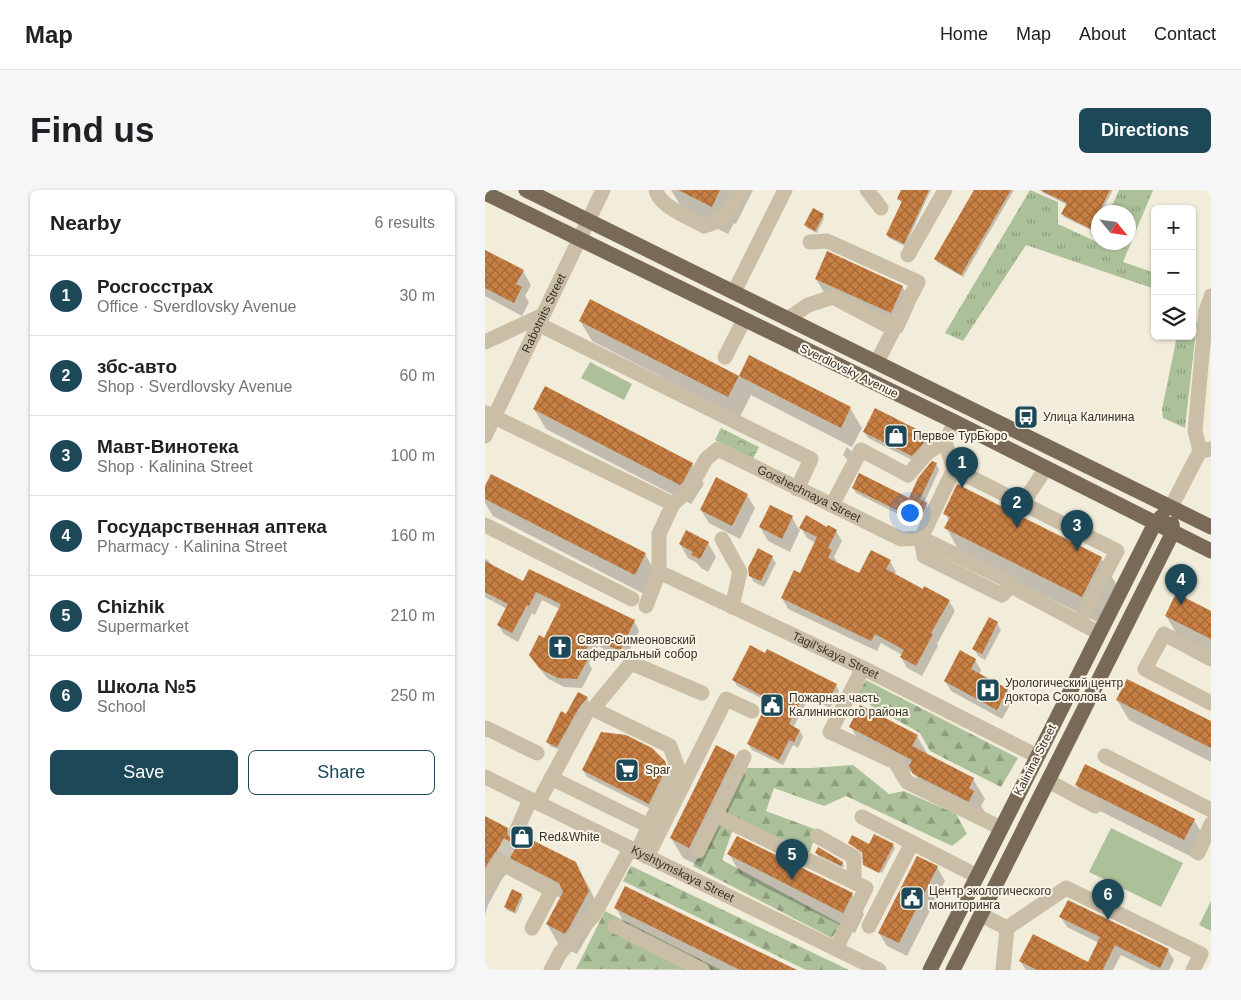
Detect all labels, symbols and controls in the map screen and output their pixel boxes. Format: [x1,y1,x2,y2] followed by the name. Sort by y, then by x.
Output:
[25,21,73,48] text: Map
[940,24,988,44] text: Home
[1016,24,1051,44] text: Map
[1079,24,1126,44] text: About
[1154,24,1216,44] text: Contact
[1079,108,1211,153] button: Directions
[30,110,154,149] text: Find us
[1091,205,1136,250] north arrow
[1151,205,1196,340] map controls
[1151,205,1196,250] button: +
[50,211,121,234] text: Nearby
[375,214,435,231] text: 6 results
[1151,250,1196,295] button: −
[519,271,569,355] street label: Rabotnits Street
[97,276,213,297] text: Росгосстрах
[62,287,70,304] text: 1
[399,287,435,304] text: 30 m
[1151,295,1196,340] button: layers
[97,298,297,315] text: Office · Sverdlovsky Avenue
[797,341,901,401] street label: Sverdlovsky Avenue
[97,356,177,377] text: збс-авто
[62,367,70,384] text: 2
[399,367,435,384] text: 60 m
[97,378,292,395] text: Shop · Sverdlovsky Avenue
[1013,404,1039,430] bus stop icon: Улица Калинина
[1043,410,1135,424] place label: Улица Калинина
[883,423,909,449] shop icon: Первое ТурБюро
[913,429,1008,443] place label: Первое ТурБюро
[97,436,239,457] text: Мавт-Винотека
[62,447,70,464] text: 3
[391,447,435,464] text: 100 m
[946,447,978,488] pin: 1
[97,458,253,475] text: Shop · Kalinina Street
[755,462,864,525] street label: Gorshechnaya Street
[1001,487,1033,528] pin: 2
[897,500,923,526] your location
[1061,510,1093,551] pin: 3
[97,516,327,537] text: Государственная аптека
[62,527,70,544] text: 4
[391,527,435,544] text: 160 m
[97,538,287,555] text: Pharmacy · Kalinina Street
[1165,564,1197,605] pin: 4
[97,596,165,617] text: Chizhik
[62,607,70,624] text: 5
[391,607,435,624] text: 210 m
[97,618,189,635] text: Supermarket
[790,629,881,682] street label: Tagil'skaya Street
[577,633,698,661] place label: Свято-Симеоновский кафедральный собор
[547,634,573,660] church icon: Свято-Симеоновский кафедральный собор
[97,676,196,697] text: Школа №5
[1005,676,1124,704] place label: Урологический центр доктора Соколова
[975,677,1001,703] hospital icon: Урологический центр доктора Соколова
[62,687,70,704] text: 6
[391,687,435,704] text: 250 m
[789,691,909,719] place label: Пожарная часть Калининского района
[759,692,785,718] public building icon: Пожарная часть Калининского района
[97,698,146,715] text: School
[1011,721,1059,798] street label: Kalinina Street
[50,750,238,795] button: Save
[248,750,435,795] button: Share
[614,757,640,783] supermarket icon: Spar
[645,763,670,777] place label: Spar
[509,824,535,850] shop icon: Red&White
[539,830,600,844] place label: Red&White
[776,839,808,880] pin: 5
[629,843,737,905] street label: Kyshtymskaya Street
[1092,879,1124,920] pin: 6
[929,884,1052,912] place label: Центр экологического мониторинга
[899,885,925,911] public building icon: Центр экологического мониторинга

